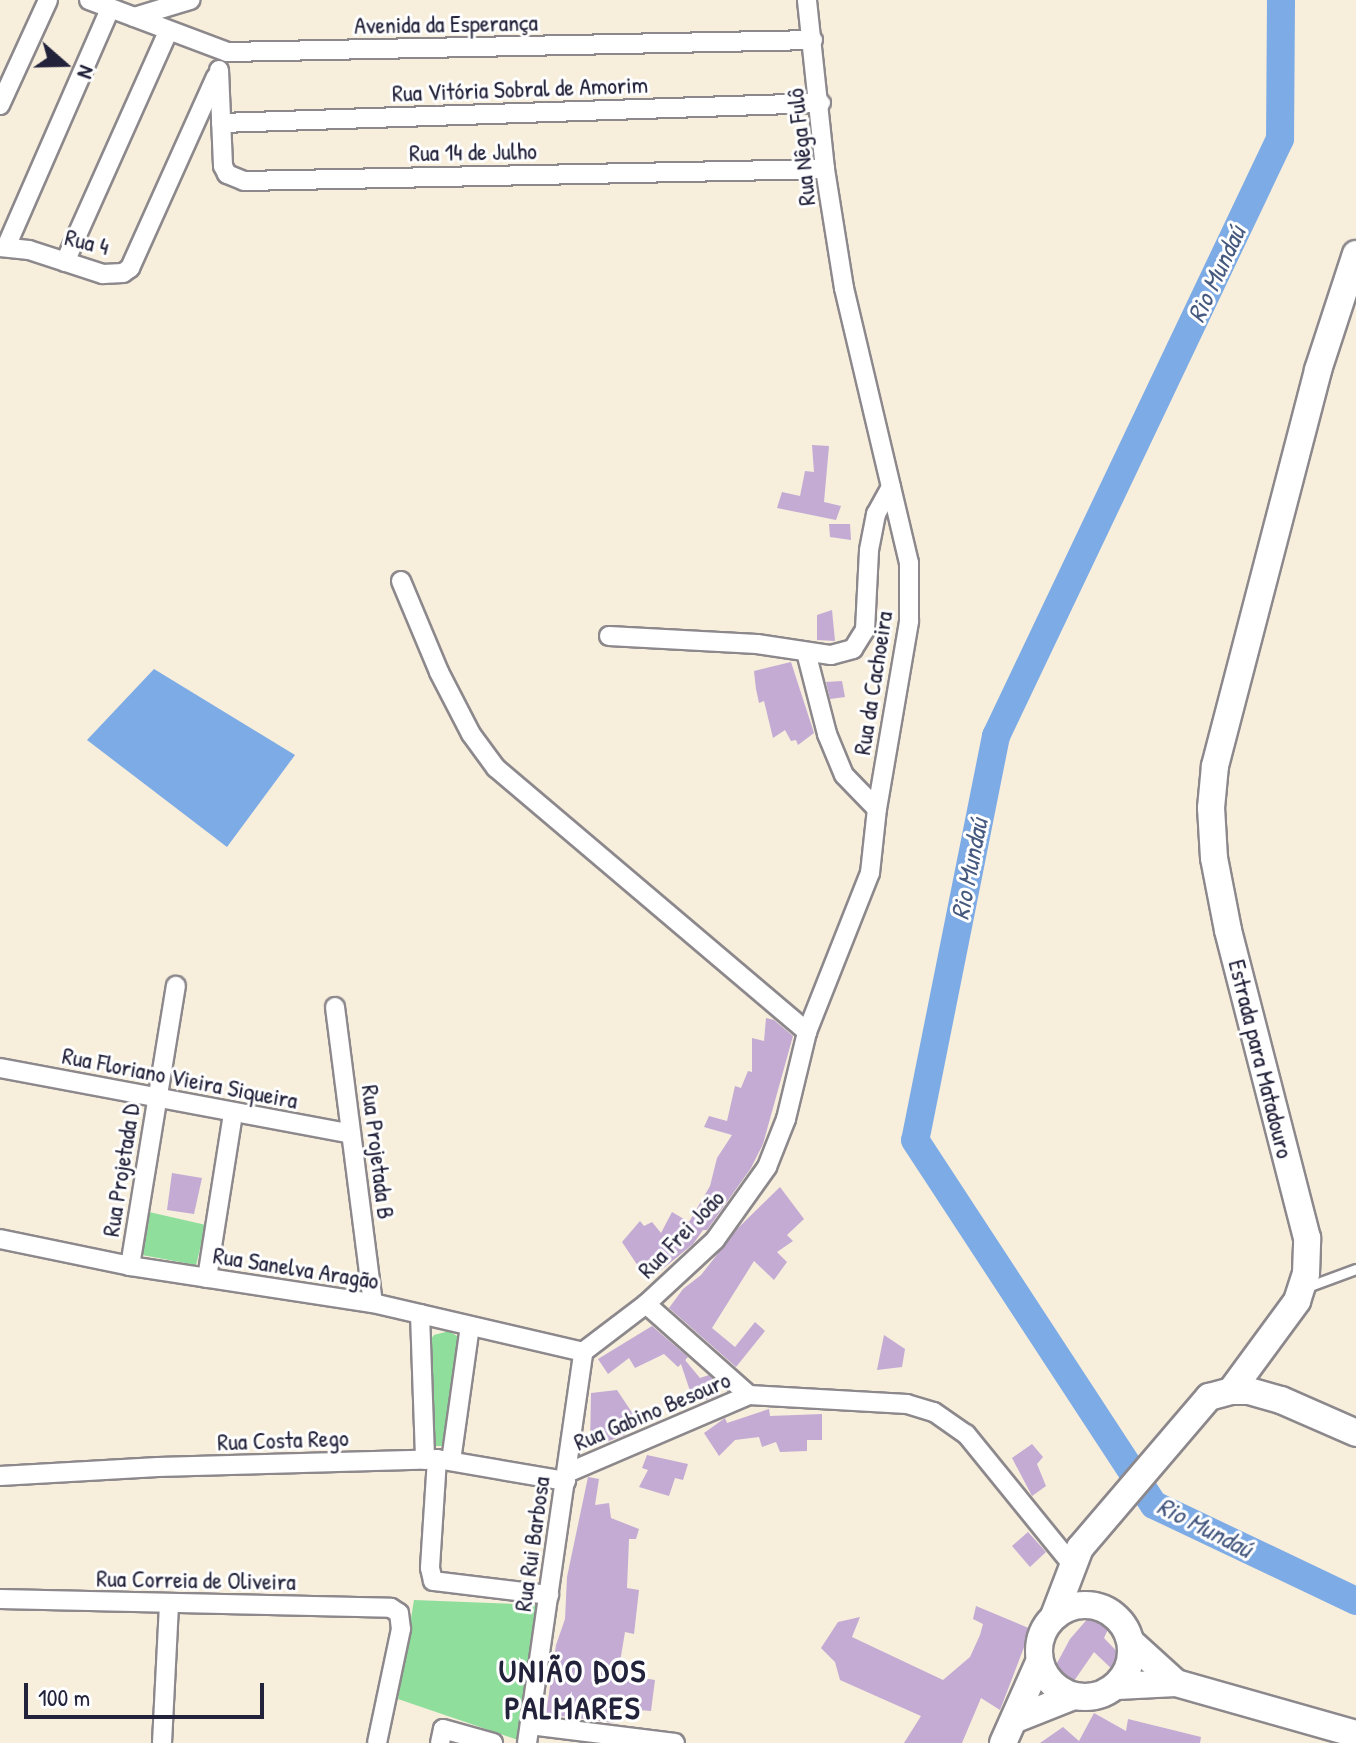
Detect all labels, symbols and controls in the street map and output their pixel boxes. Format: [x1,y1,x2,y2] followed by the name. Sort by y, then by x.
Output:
[354,8,538,40] street label: Avenida da Esperança
[24,24,104,104] north arrow
[70,62,103,83] text: N
[392,70,648,108] street label: Rua Vitória Sobral de Amorim
[781,87,821,207] street label: Rua Nêga Fulô
[409,136,537,168] street label: Rua 14 de Julho
[1180,221,1252,327] water label: Rio Mundaú
[62,223,112,261] street label: Rua 4
[847,609,899,757] street label: Rua da Cachoeira
[944,816,994,922] water label: Rio Mundaú
[1222,957,1300,1161] street label: Estrada para Matadouro
[60,1041,300,1115] street label: Rua Floriano Vieira Siqueira
[355,1083,401,1221] street label: Rua Projetada B
[96,1101,146,1239] street label: Rua Projetada D
[632,1184,730,1284] street label: Rua Frei João
[211,1241,381,1295] street label: Rua Sanelva Aragão
[570,1365,734,1457] street label: Rua Gabino Besouro
[217,1423,349,1457] street label: Rua Costa Rego
[508,1475,556,1613] street label: Rua Rui Barbosa
[1152,1490,1258,1564] water label: Rio Mundaú
[96,1564,296,1596] street label: Rua Correia de Oliveira
[499,1653,647,1728] district label: UNIÃO DOS PALMARES
[28,1667,268,1717] scale bar
[38,1681,90,1713] text: 100 m

